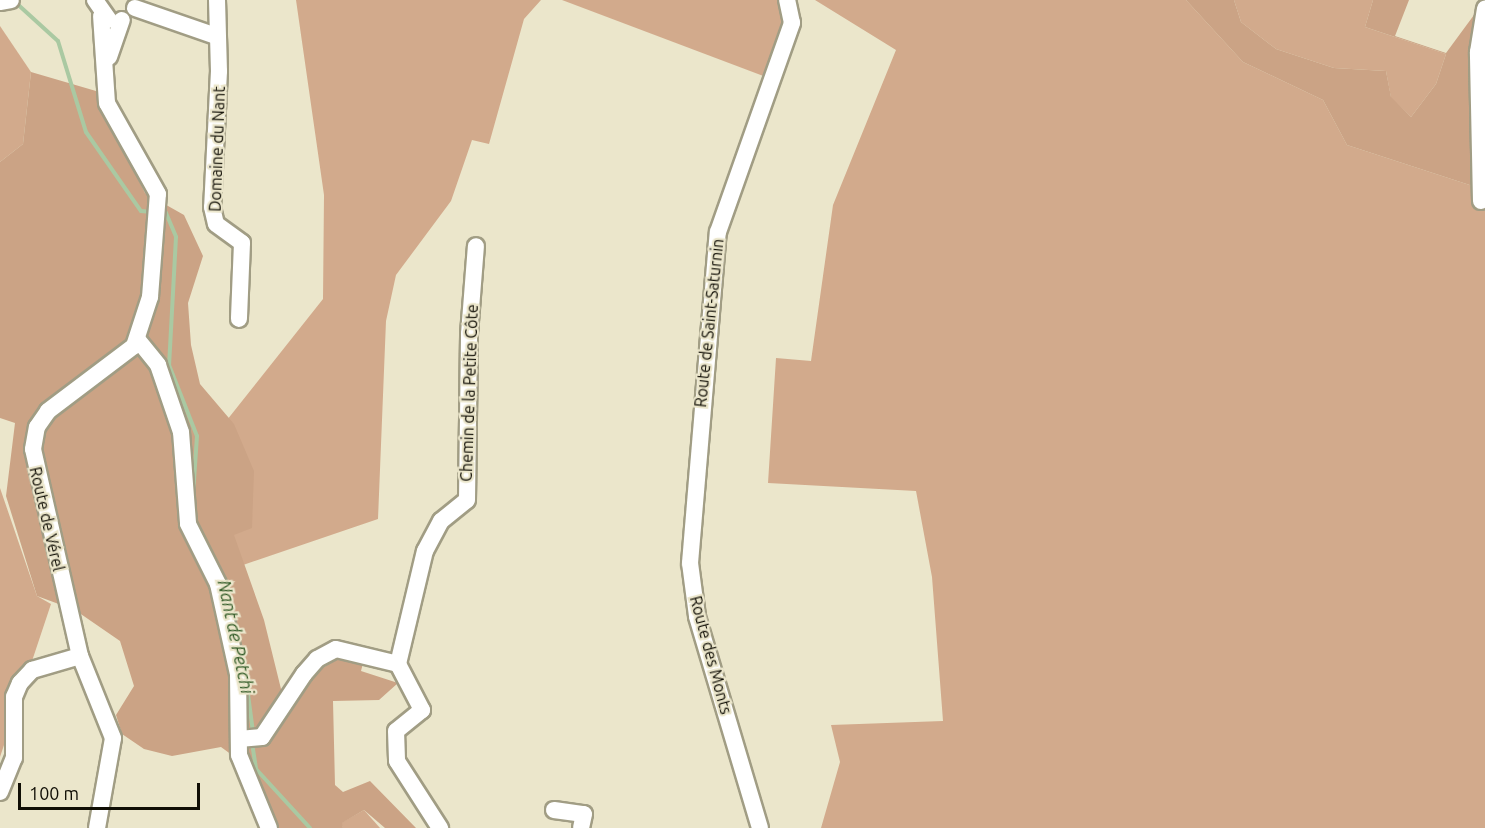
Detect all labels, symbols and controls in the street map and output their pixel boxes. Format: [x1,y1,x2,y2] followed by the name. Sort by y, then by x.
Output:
[205,86,229,212] street label: Domaine du Nant
[691,238,727,408] street label: Route de Saint-Saturnin
[456,304,482,482] street label: Chemin de la Petite Côte
[26,465,68,573] street label: Route de Vérel
[213,578,259,696] water label: Nant de Petchi
[686,594,736,716] street label: Route des Monts
[21,771,202,809] scale bar
[29,783,79,803] text: 100 m

